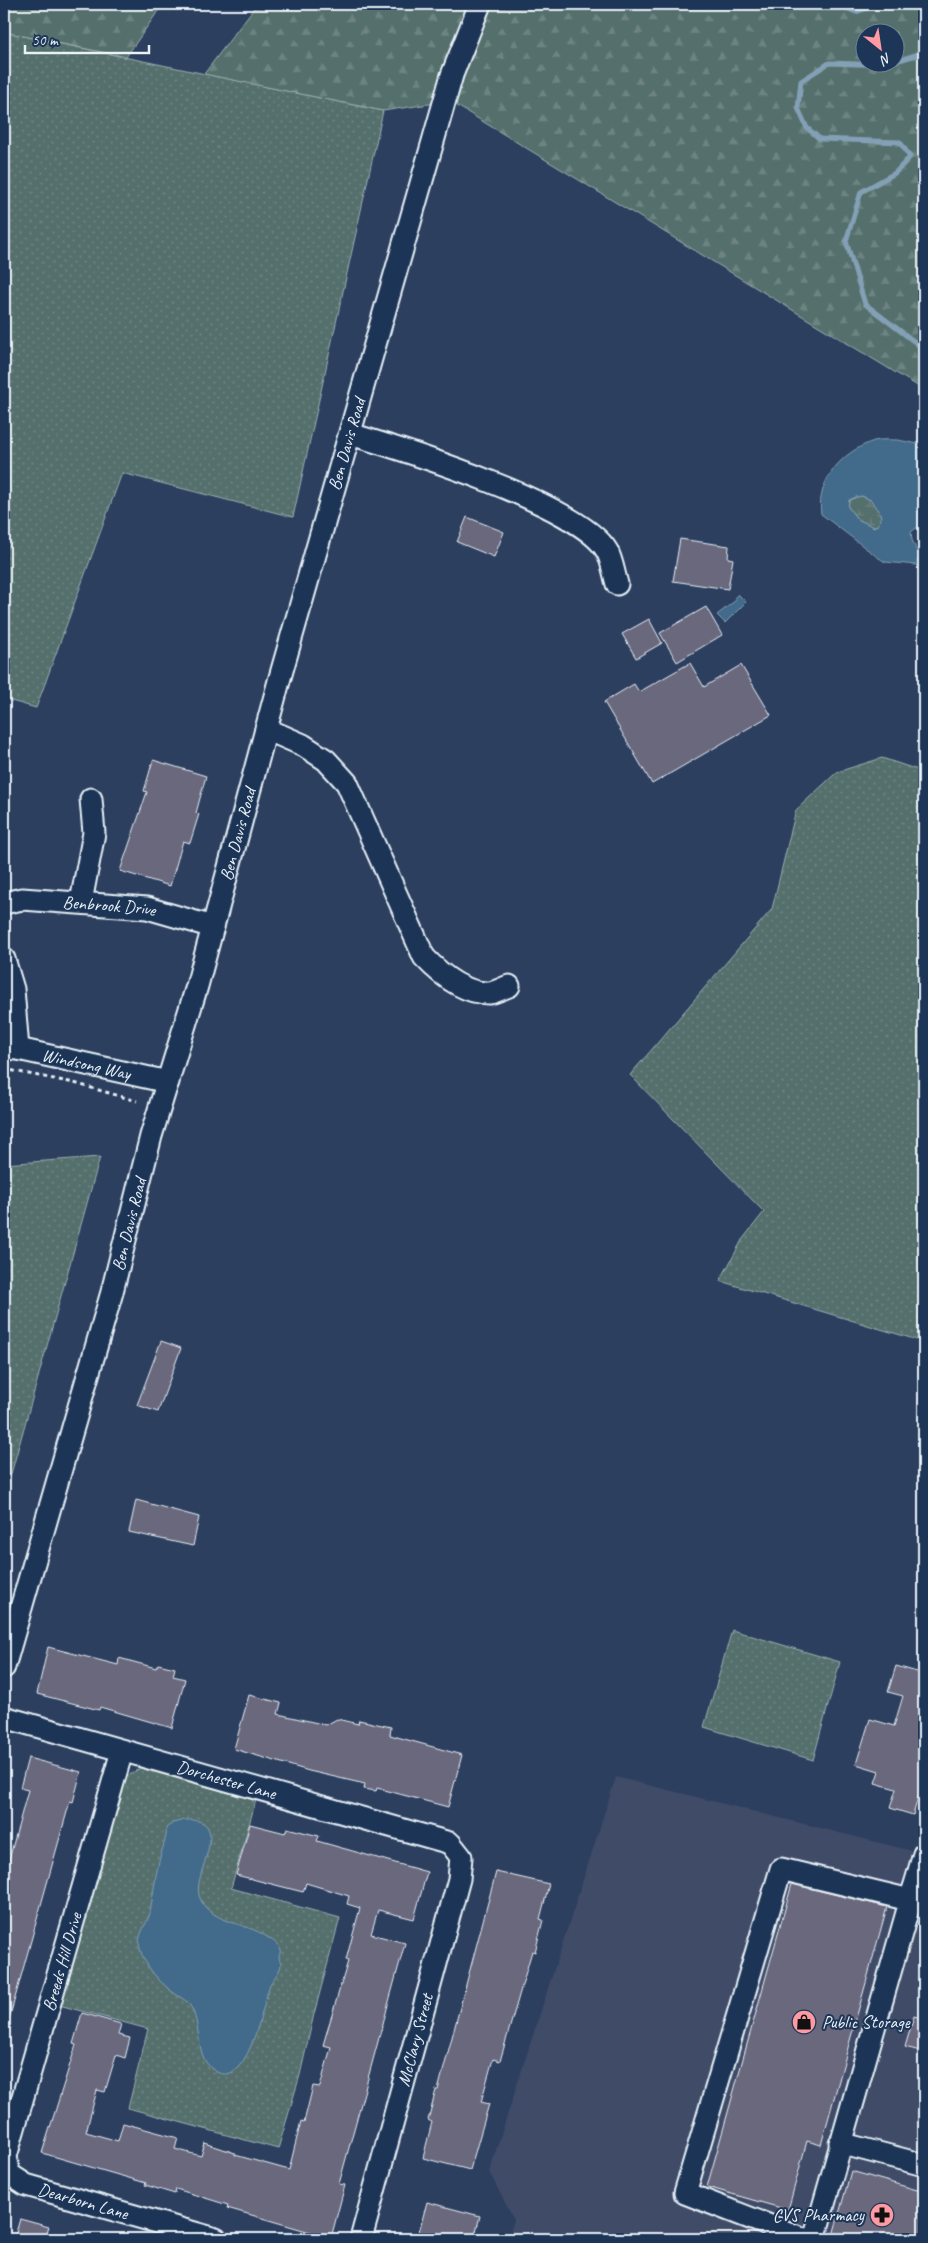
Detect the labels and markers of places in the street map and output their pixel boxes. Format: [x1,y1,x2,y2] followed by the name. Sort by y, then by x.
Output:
[791,2009,817,2035] shop icon: Public Storage
[822,2011,911,2033] place label: Public Storage
[869,2202,895,2228] pharmacy icon: CVS Pharmacy
[773,2204,866,2226] place label: CVS Pharmacy

